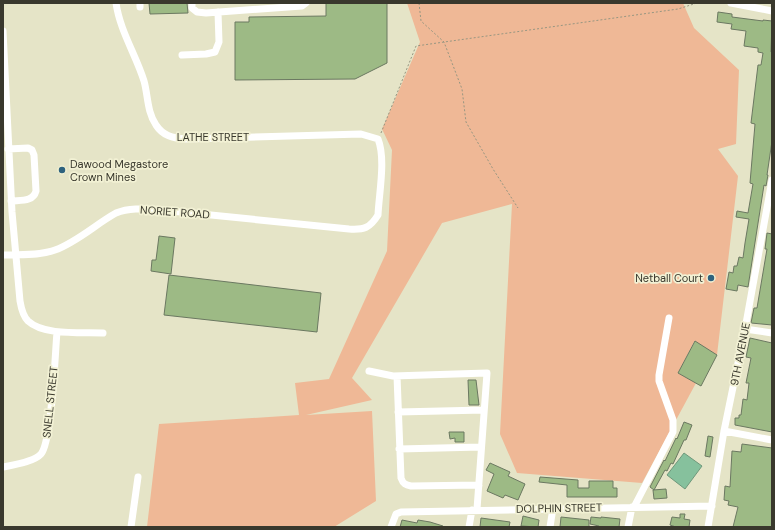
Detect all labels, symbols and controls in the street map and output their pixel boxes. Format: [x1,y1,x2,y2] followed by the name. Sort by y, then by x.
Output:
[177,130,249,144] street label: LATHE STREET
[70,157,168,184] place label: Dawood Megastore Crown Mines
[57,165,67,175] marker: Dawood Megastore Crown Mines
[140,203,211,221] street label: NORIET ROAD
[635,271,703,285] place label: Netball Court
[706,273,716,283] marker: Netball Court
[727,321,753,387] street label: 9TH AVENUE
[39,365,61,439] street label: SNELL STREET
[516,500,602,516] street label: DOLPHIN STREET

